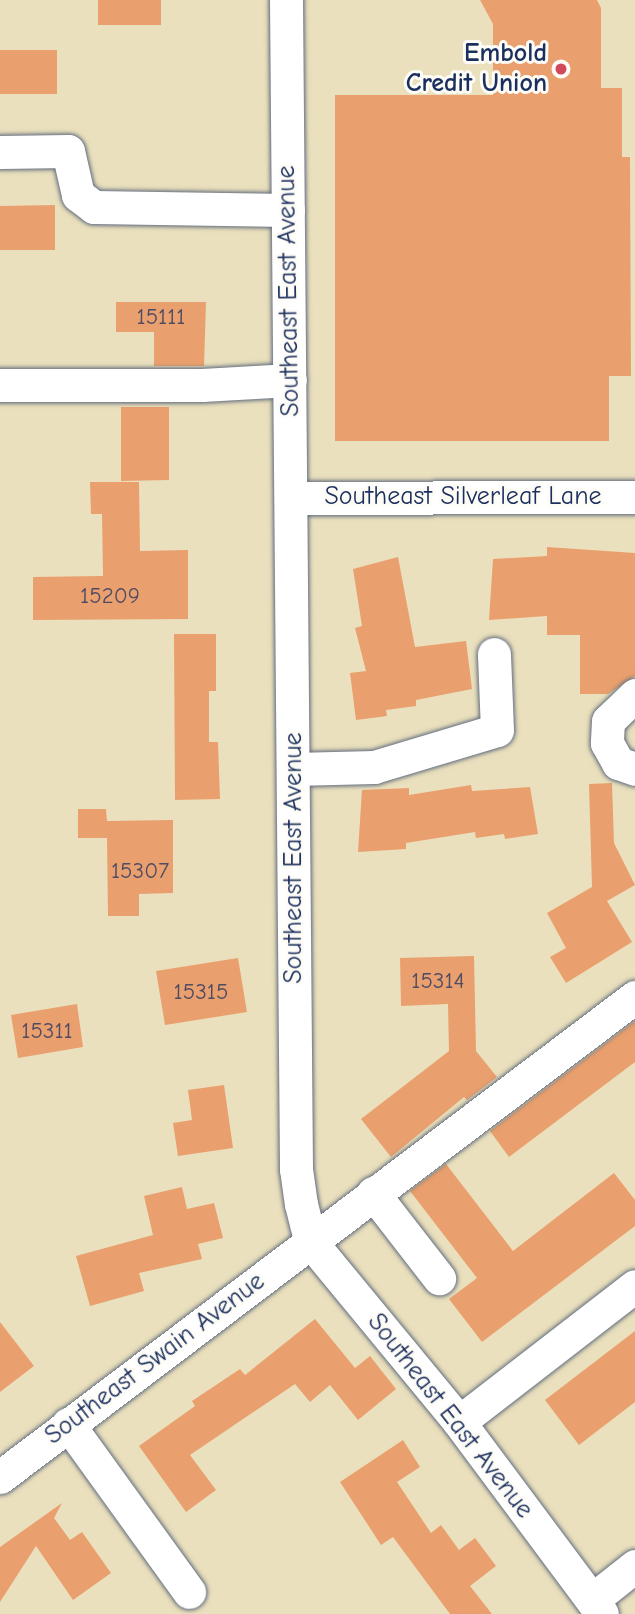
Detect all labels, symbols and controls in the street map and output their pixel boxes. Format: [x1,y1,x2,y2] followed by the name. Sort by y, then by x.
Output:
[406,38,547,100] place label: Embold Credit Union
[553,61,569,77] marker: Embold Credit Union
[271,165,307,417] street label: Southeast East Avenue
[137,303,185,331] house number: 15111
[324,481,602,513] street label: Southeast Silverleaf Lane
[80,582,140,610] house number: 15209
[278,732,310,984] street label: Southeast East Avenue
[111,857,169,885] house number: 15307
[411,967,465,995] house number: 15314
[174,978,228,1006] house number: 15315
[21,1017,73,1045] house number: 15311
[39,1266,271,1452] street label: Southeast Swain Avenue
[360,1307,540,1525] street label: Southeast East Avenue

